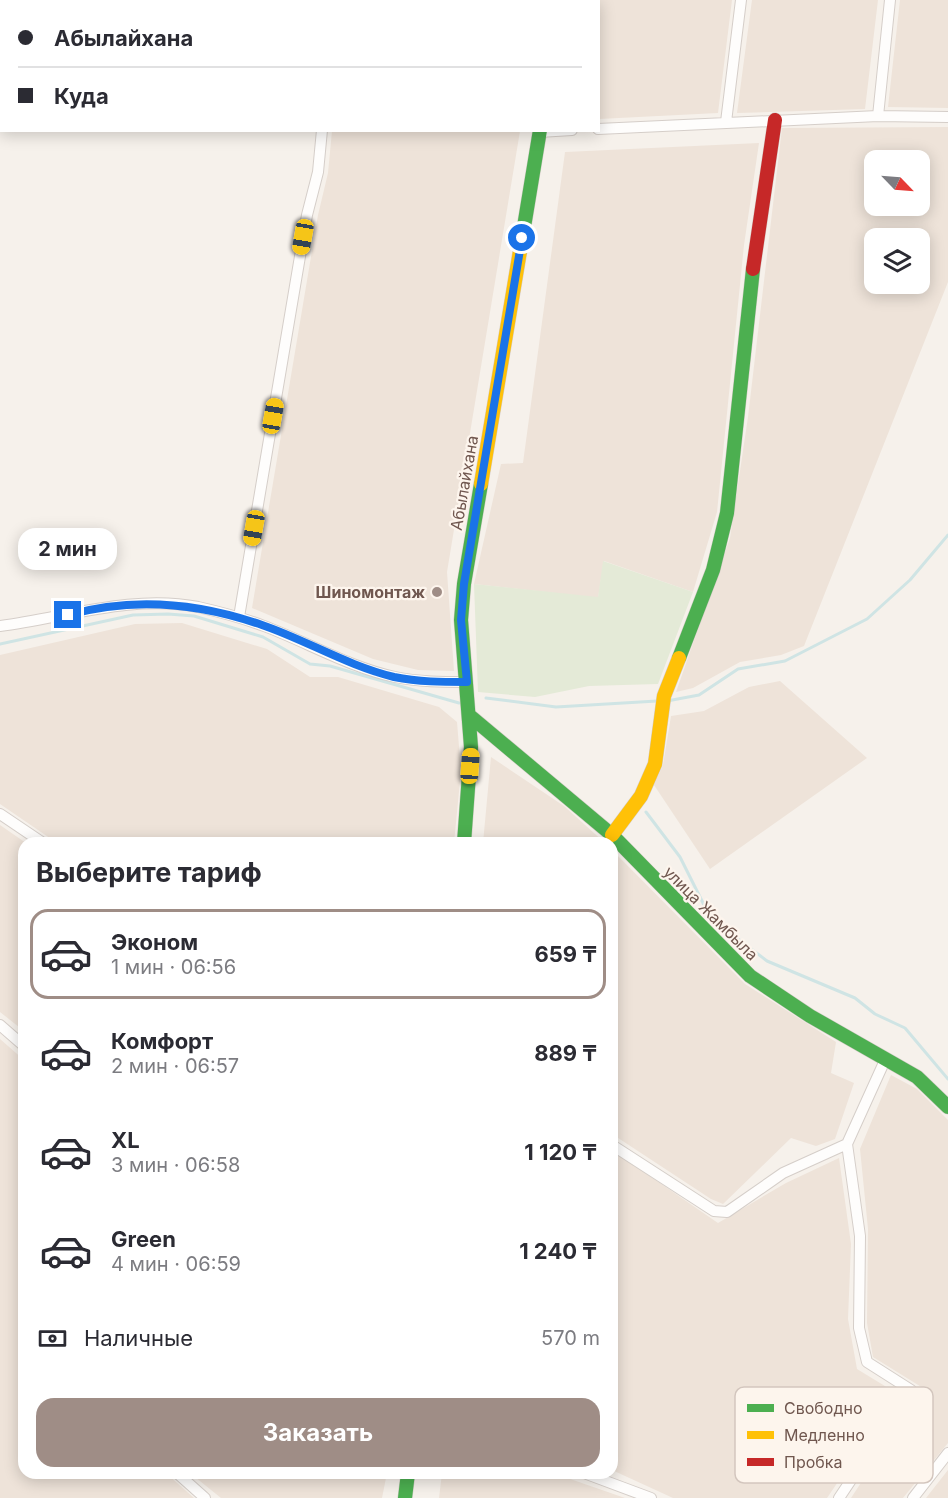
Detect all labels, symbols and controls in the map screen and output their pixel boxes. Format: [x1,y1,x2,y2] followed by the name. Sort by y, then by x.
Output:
[54,25,193,51] text: Абылайхана
[54,83,109,109] text: Куда
[864,150,930,216] north arrow
[864,150,930,294] map controls
[291,218,315,256] car
[508,224,535,251] route start
[864,228,930,294] button: layers
[261,397,285,435] car
[446,434,482,532] street label: Абылайхана
[242,509,266,547] car
[19,528,118,570] callout: 2 мин
[38,537,97,561] text: 2 мин
[316,582,425,602] place label: Шиномонтаж
[430,585,444,599] marker: Шиномонтаж
[54,601,81,628] route end
[460,747,480,785] car
[36,856,262,889] text: Выберите тариф
[660,862,762,964] street label: улица Жамбыла
[39,927,93,981] icon: car
[111,929,198,955] text: Эконом
[534,941,597,967] text: 659 ₸
[111,955,236,979] text: 1 мин · 06:56
[39,1026,93,1080] icon: car
[111,1028,213,1054] text: Комфорт
[534,1040,597,1066] text: 889 ₸
[111,1054,239,1078] text: 2 мин · 06:57
[39,1125,93,1179] icon: car
[111,1127,140,1153] text: XL
[524,1139,597,1165] text: 1 120 ₸
[111,1153,240,1177] text: 3 мин · 06:58
[39,1224,93,1278] icon: car
[111,1226,176,1252] text: Green
[519,1238,597,1264] text: 1 240 ₸
[111,1252,241,1276] text: 4 мин · 06:59
[36,1322,69,1355] icon: cash
[84,1325,193,1351] text: Наличные
[541,1326,600,1350] text: 570 m
[735,1387,933,1483] legend
[36,1398,600,1467] button: Заказать
[784,1398,863,1418] text: Свободно
[784,1425,865,1445] text: Медленно
[784,1452,842,1472] text: Пробка

